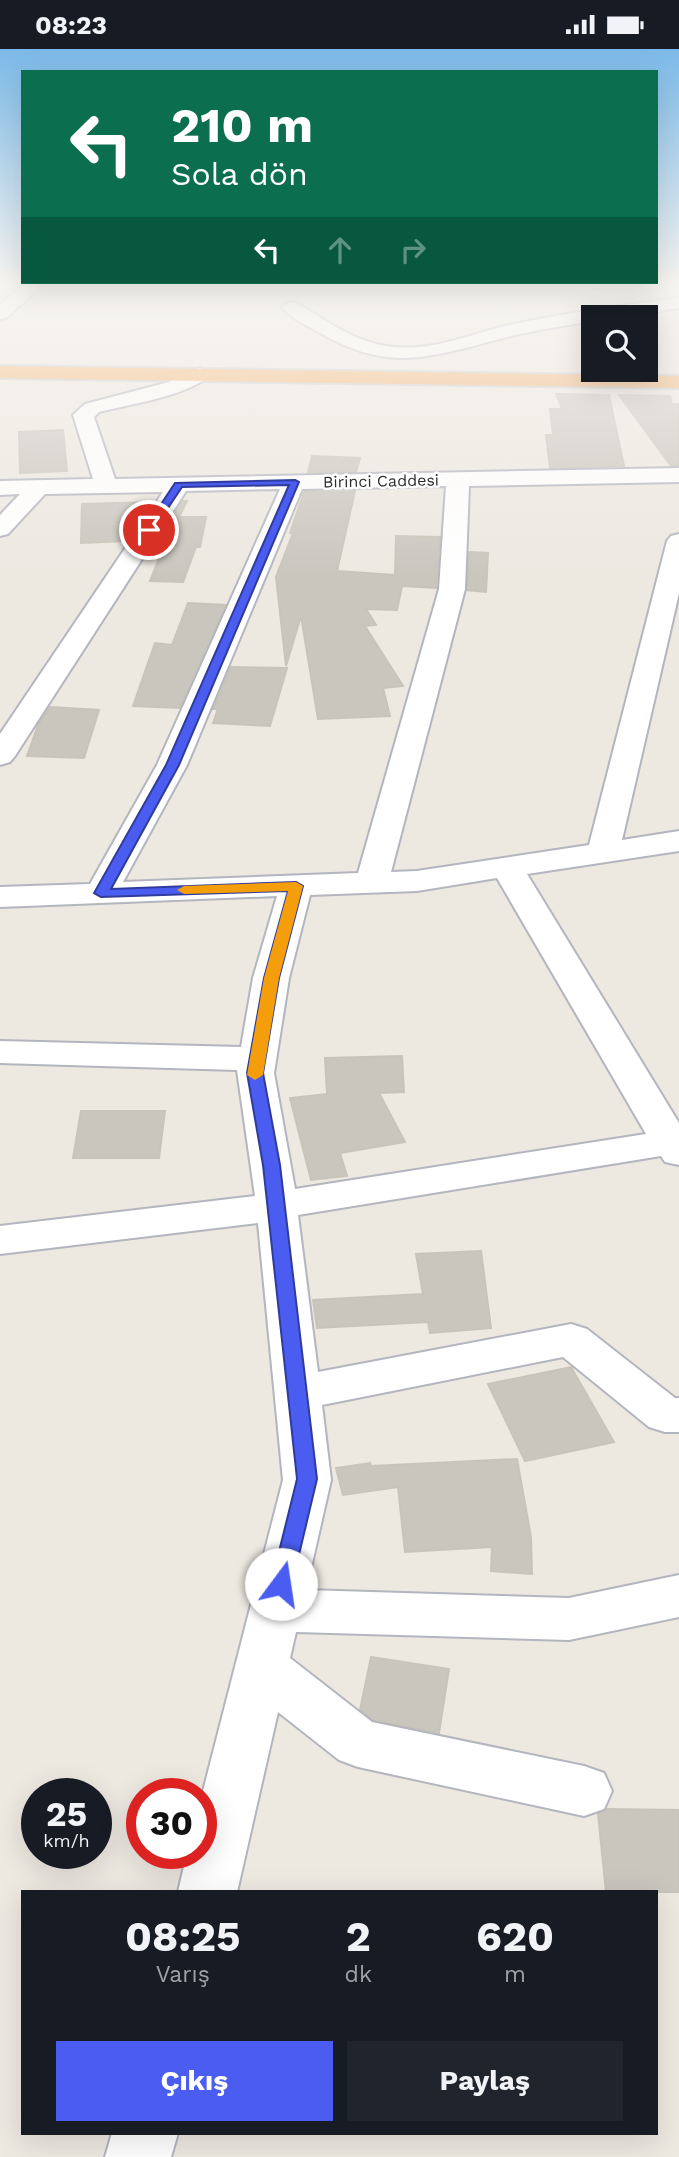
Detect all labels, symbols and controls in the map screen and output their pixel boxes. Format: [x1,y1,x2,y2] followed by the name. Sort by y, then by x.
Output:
[35,10,107,40] text: 08:23
[171,96,313,154] text: 210 m
[56,98,147,189] icon: left
[171,155,308,193] text: Sola dön
[248,231,286,269] icon: left
[321,231,359,269] icon: ahead
[394,231,432,269] icon: right
[581,305,658,382] map controls
[581,305,658,382] button: search
[323,470,439,492] street label: Birinci Caddesi
[119,500,179,560] pin
[130,511,168,549] icon: arrive
[244,1547,318,1621] position arrow
[126,1778,217,1869] speed limit sign: 30
[46,1793,87,1835] text: 25
[43,1830,90,1851] text: km/h
[125,1912,241,1961] text: 08:25
[346,1912,371,1961] text: 2
[476,1912,554,1961] text: 620
[156,1961,210,1988] text: Varış
[345,1961,372,1988] text: dk
[504,1961,526,1988] text: m
[56,2041,333,2121] button: Çıkış
[347,2041,623,2121] button: Paylaş

